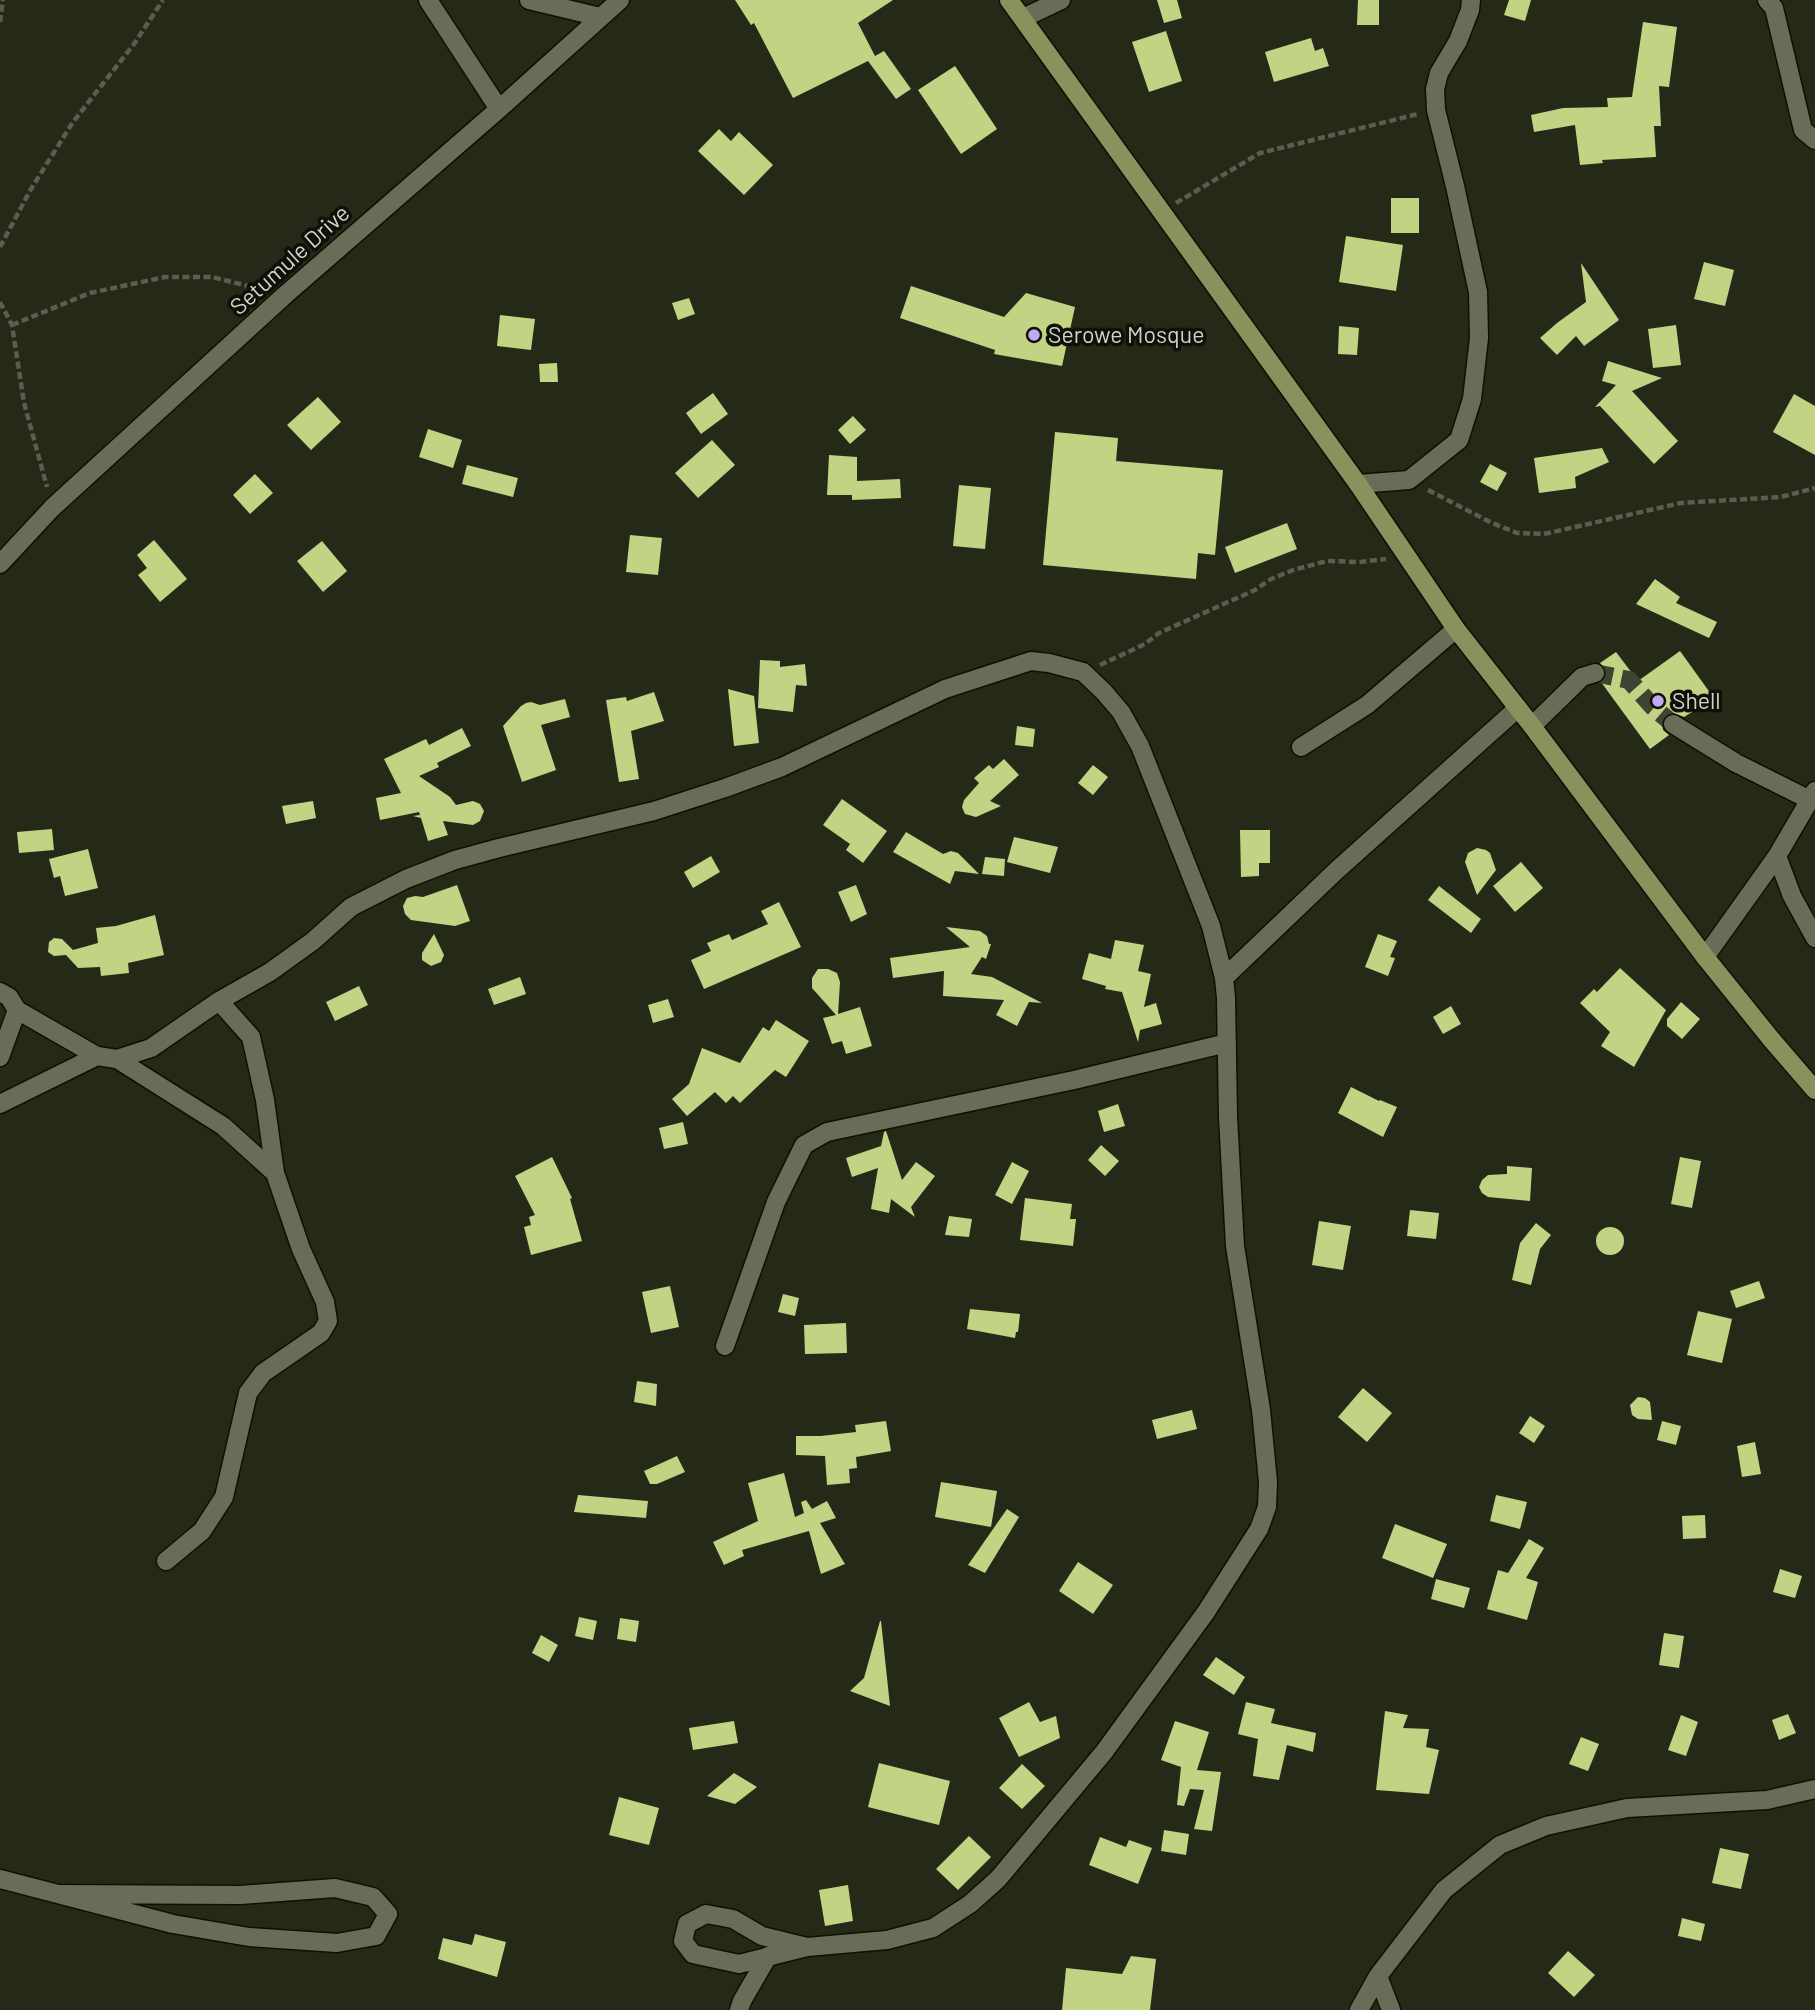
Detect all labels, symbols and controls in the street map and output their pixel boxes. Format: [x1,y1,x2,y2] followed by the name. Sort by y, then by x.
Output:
[225,199,355,321] street label: Setumule Drive
[1048,321,1204,349] place label: Serowe Mosque
[1026,327,1042,343] marker: Serowe Mosque
[1672,687,1721,715] place label: Shell
[1650,693,1666,709] marker: Shell

